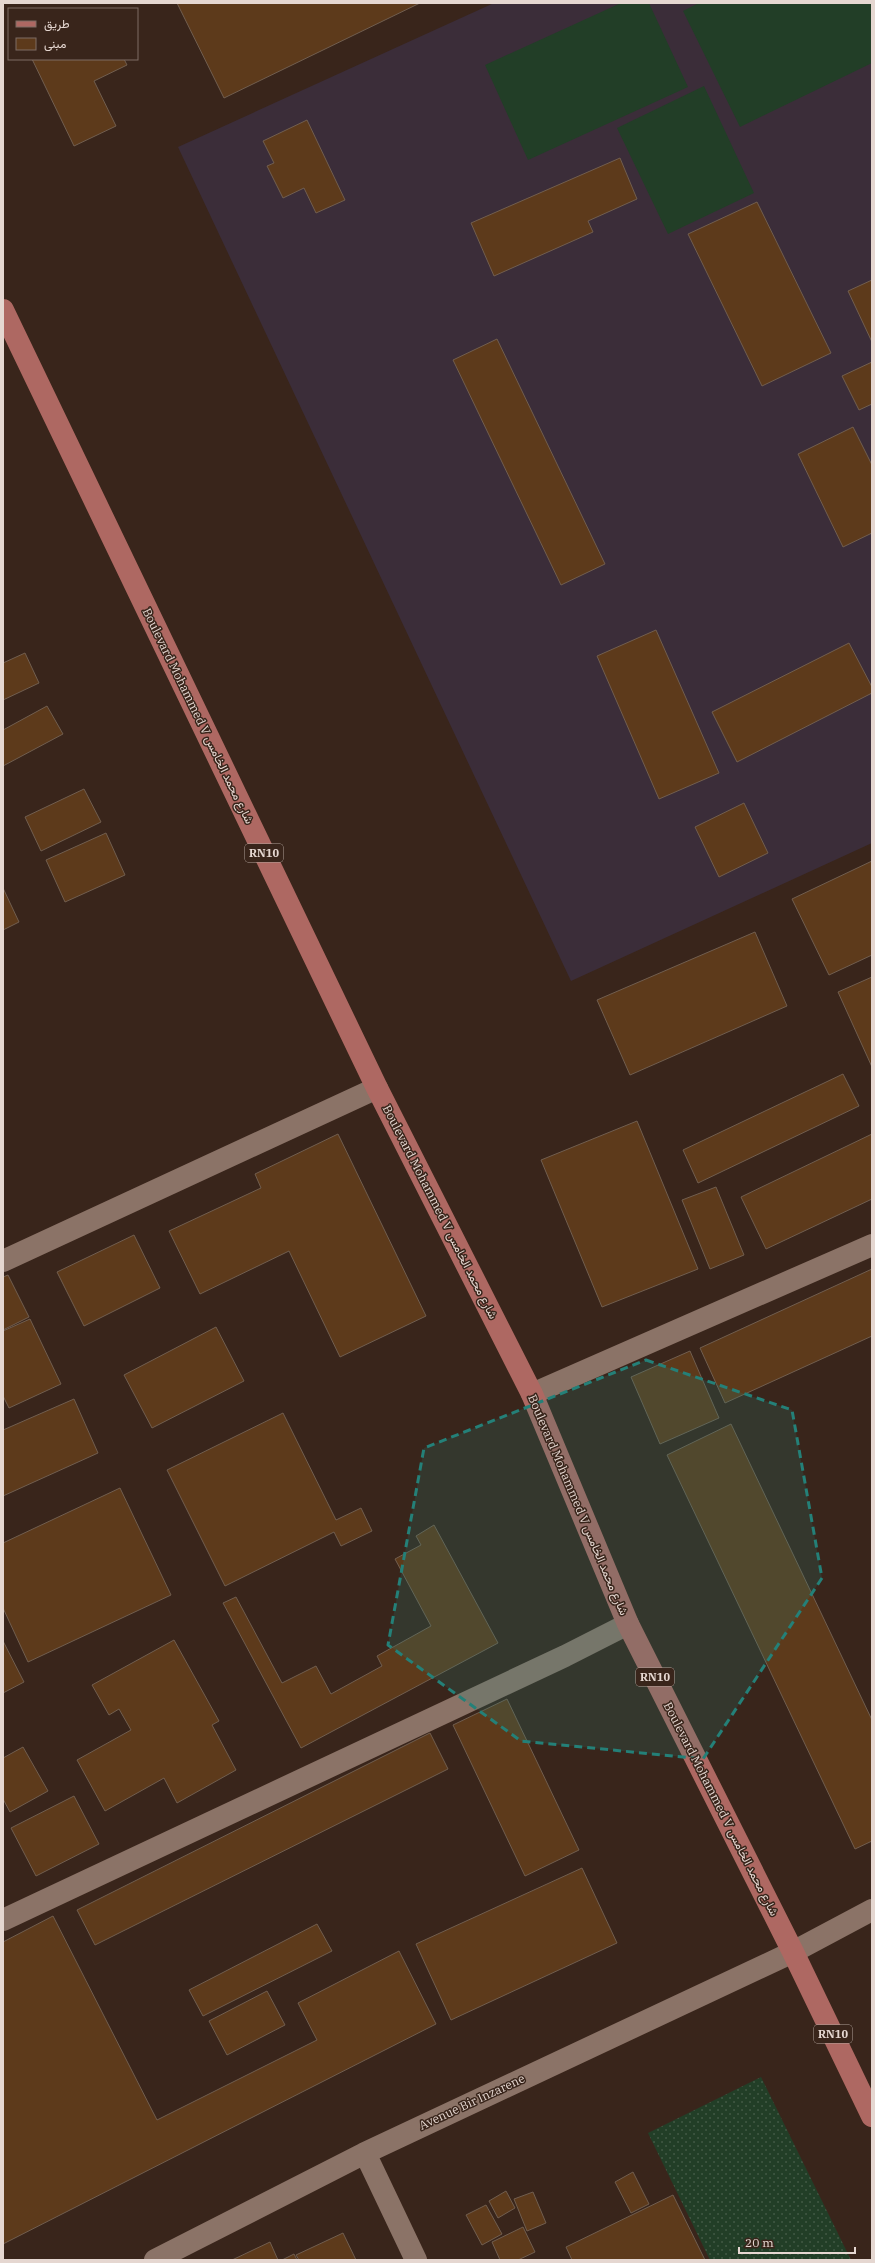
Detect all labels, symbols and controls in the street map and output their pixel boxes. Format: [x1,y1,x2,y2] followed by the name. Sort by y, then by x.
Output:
[8,8,138,60] legend
[44,16,70,32] text: طريق
[44,36,66,52] text: مبنى
[138,605,257,827] street label: Boulevard Mohammed V شارع محمد الخامس
[245,844,283,862] road number: RN10
[378,1102,501,1322] street label: Boulevard Mohammed V شارع محمد الخامس
[523,1392,632,1618] street label: Boulevard Mohammed V شارع محمد الخامس
[636,1668,674,1686] road number: RN10
[659,1699,782,1919] street label: Boulevard Mohammed V شارع محمد الخامس
[814,2025,852,2043] road number: RN10
[416,2070,527,2133] street label: Avenue Bir Inzarene
[739,2229,855,2255] scale bar
[745,2235,774,2250] text: 20 m

